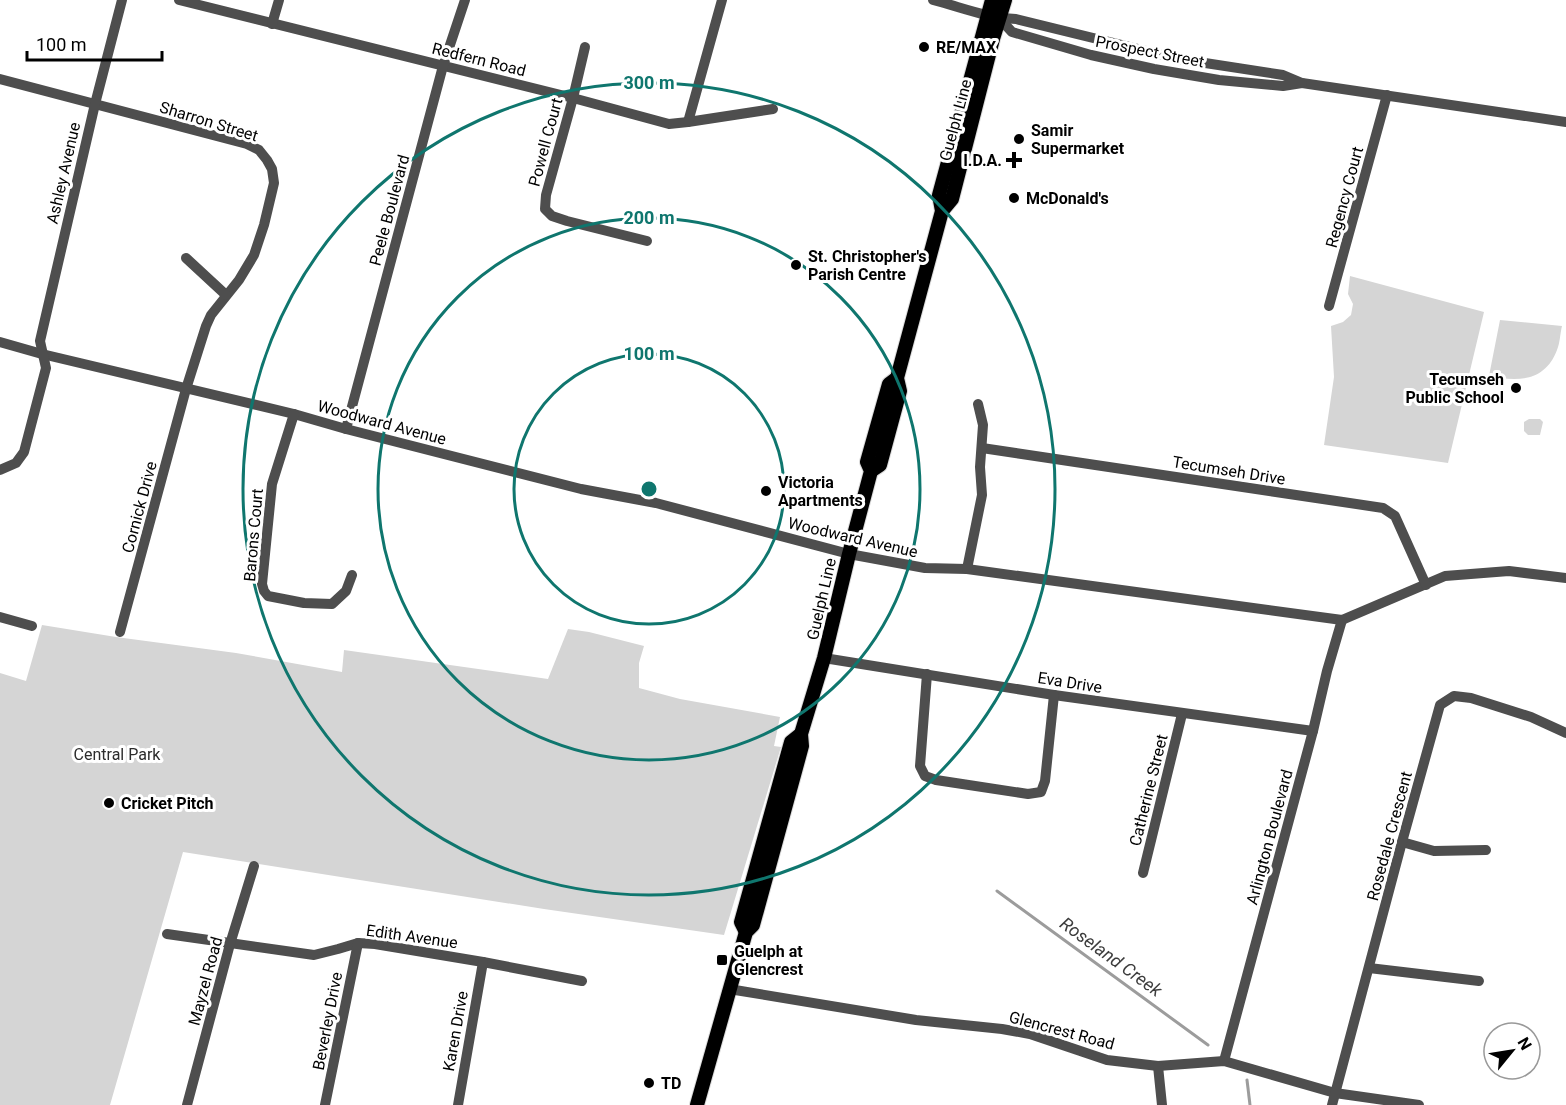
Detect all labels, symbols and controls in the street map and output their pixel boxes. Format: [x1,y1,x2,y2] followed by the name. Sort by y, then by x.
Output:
[27,24,162,62] scale bar
[1094,32,1206,71] street label: Prospect Street
[36,34,87,55] text: 100 m
[936,38,996,57] place label: RE/MAX
[430,39,528,80] street label: Redfern Road
[917,40,931,54] marker: RE/MAX
[623,72,675,93] text: 300 m
[935,77,975,163] street label: Guelph Line
[525,96,566,188] street label: Powell Court
[157,98,260,145] street label: Sharron Street
[43,120,84,226] street label: Ashley Avenue
[1031,121,1125,158] place label: Samir Supermarket
[1012,132,1026,146] marker: Samir Supermarket
[1322,144,1367,250] street label: Regency Court
[963,151,1002,170] place label: I.D.A.
[366,153,413,268] street label: Peele Boulevard
[1007,153,1021,167] marker: I.D.A.
[1026,189,1109,208] place label: McDonald's
[1007,191,1021,205] marker: McDonald's
[623,207,675,228] text: 200 m
[808,247,927,284] place label: St. Christopher's Parish Centre
[789,258,803,272] marker: St. Christopher's Parish Centre
[623,343,675,364] text: 100 m
[1406,370,1504,407] place label: Tecumseh Public School
[1509,381,1523,395] marker: Tecumseh Public School
[315,396,448,449] street label: Woodward Avenue
[1171,452,1287,489] street label: Tecumseh Drive
[118,459,161,555] street label: Cornick Drive
[778,473,863,510] place label: Victoria Apartments
[639,479,659,499] centre of rings
[759,484,773,498] marker: Victoria Apartments
[240,488,267,582] street label: Barons Court
[786,513,920,562] street label: Woodward Avenue
[803,556,840,642] street label: Guelph Line
[1036,668,1104,697] street label: Eva Drive
[1125,732,1172,848] street label: Catherine Street
[74,745,161,764] park label: Central Park
[1242,767,1297,907] street label: Arlington Boulevard
[1363,769,1416,903] street label: Rosedale Crescent
[121,794,214,813] place label: Cricket Pitch
[102,796,116,810] marker: Cricket Pitch
[1056,913,1167,1001] water label: Roseland Creek
[365,921,459,952] street label: Edith Avenue
[185,935,226,1028] street label: Mayzel Road
[734,942,804,979] place label: Guelph at Glencrest
[715,953,729,967] marker: Guelph at Glencrest
[309,970,346,1072] street label: Beverley Drive
[439,989,472,1073] street label: Karen Drive
[1007,1007,1117,1054] street label: Glencrest Road
[1482,1021,1542,1081] north arrow
[1514,1034,1536,1053] text: N
[661,1074,681,1093] place label: TD
[642,1076,656,1090] marker: TD

